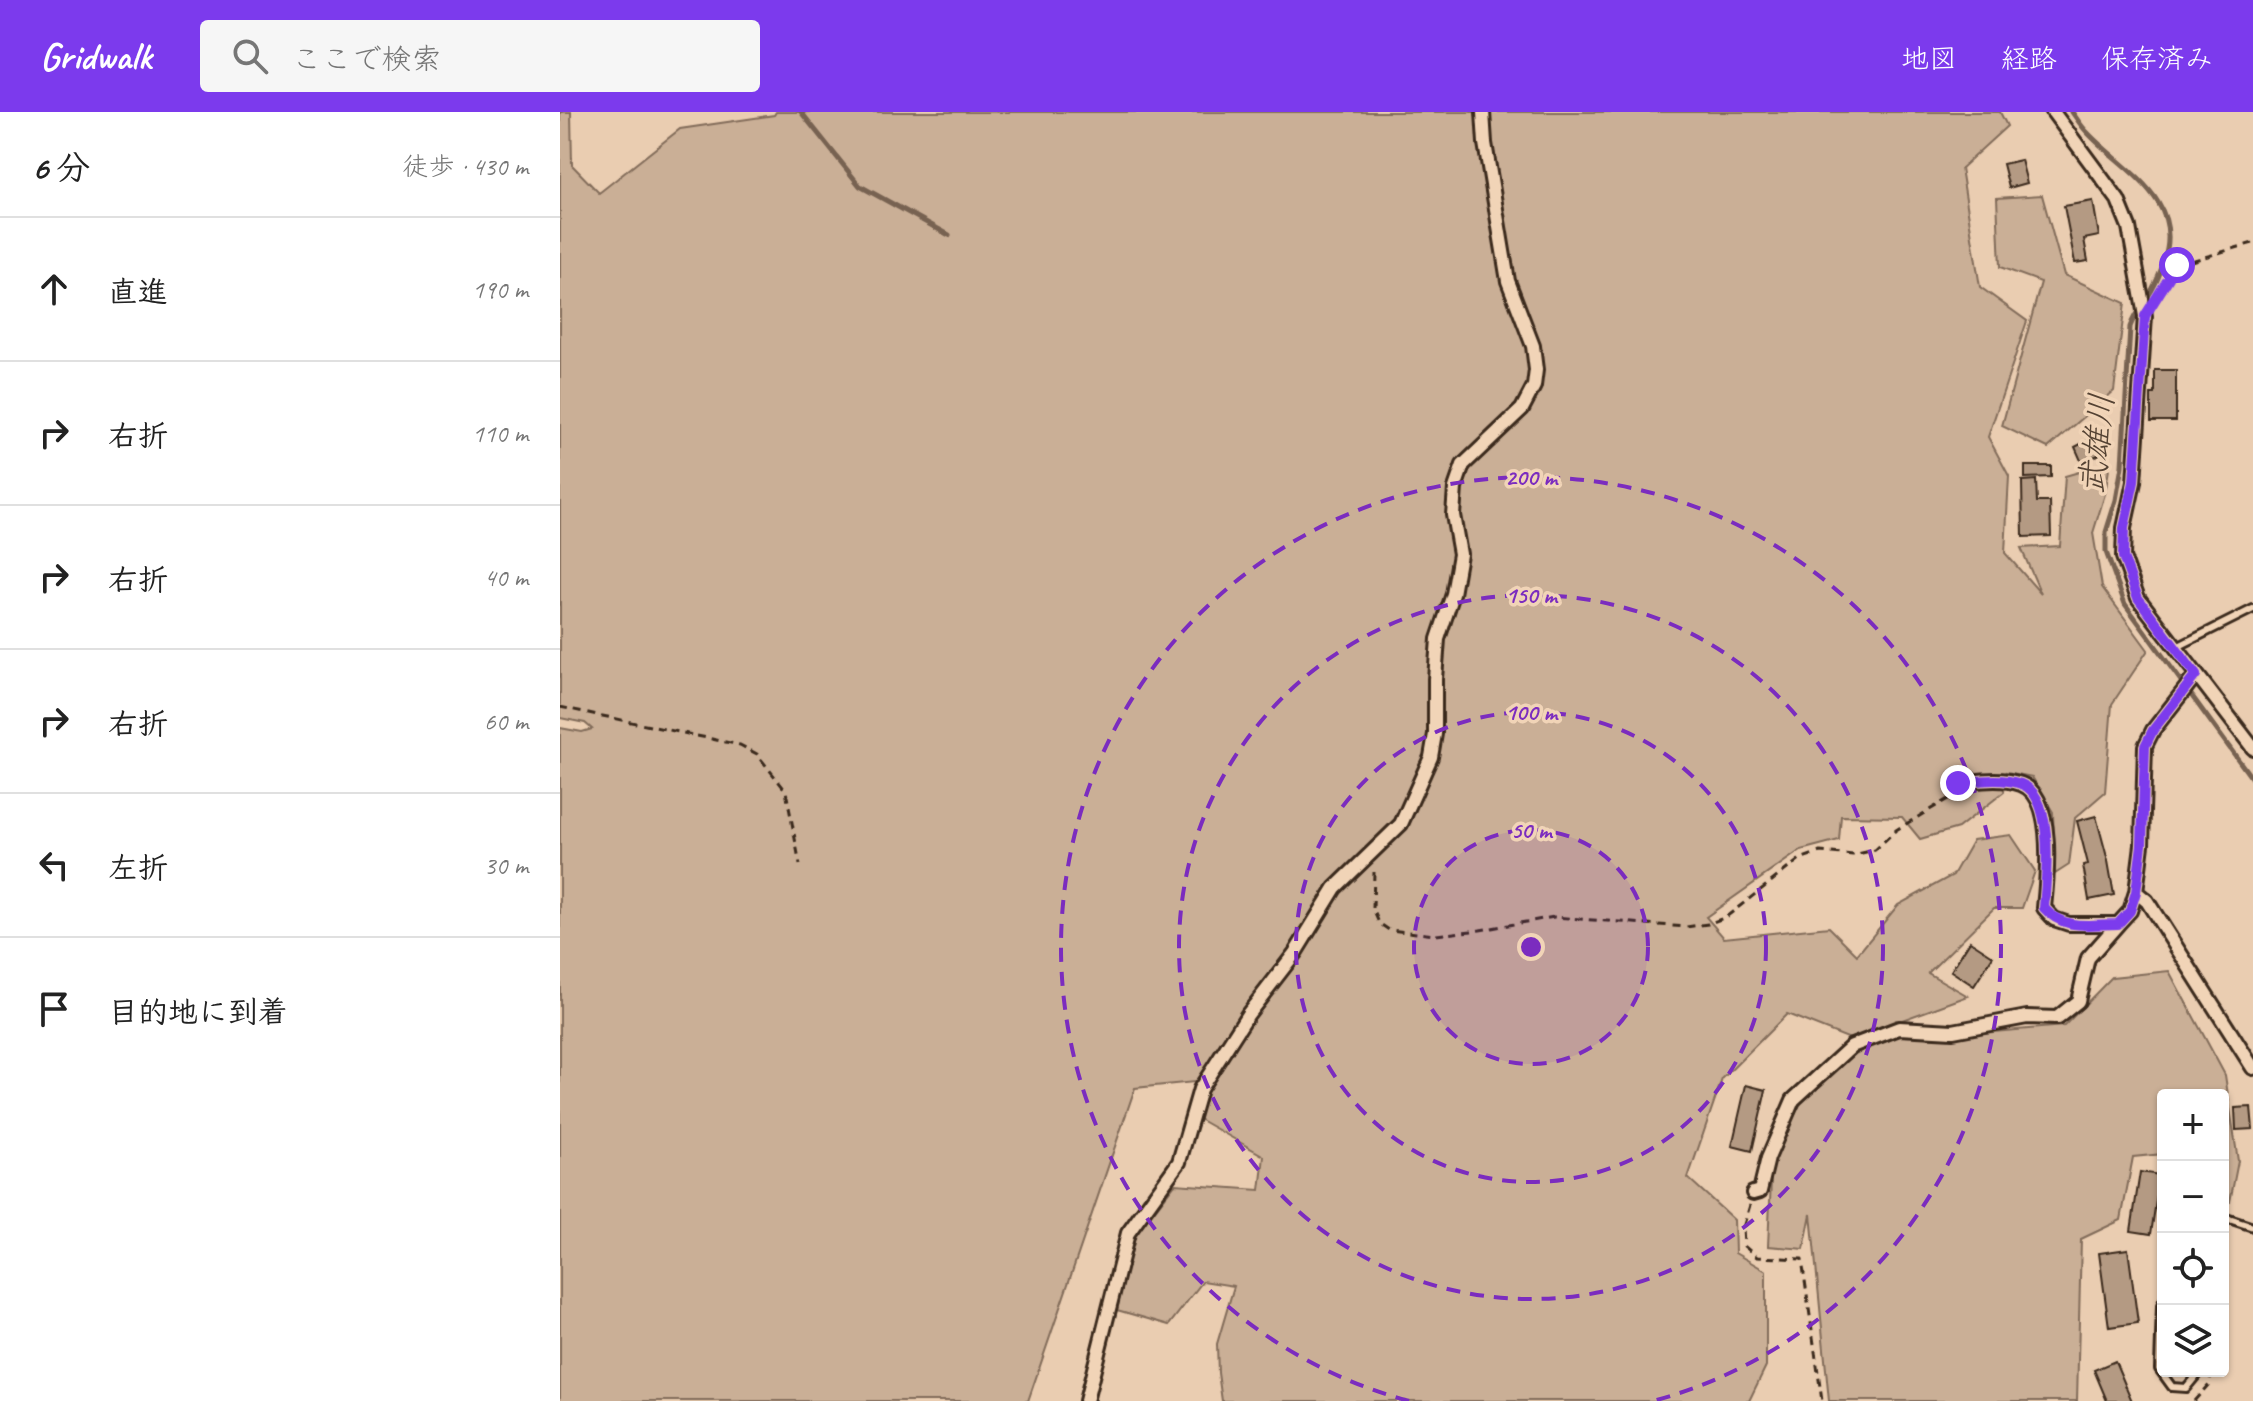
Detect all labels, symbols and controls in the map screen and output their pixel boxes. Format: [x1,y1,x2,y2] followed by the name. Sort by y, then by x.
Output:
[200,20,760,92] search box
[40,33,152,80] text: Gridwalk
[228,34,272,78] icon: search
[292,40,442,78] text: ここで検索
[1901,41,1957,76] text: 地図
[2001,41,2057,76] text: 経路
[2101,41,2213,76] text: 保存済み
[32,146,90,189] text: 6 分
[403,150,528,183] text: 徒歩 · 430 m
[2159,247,2195,283] route start
[32,267,76,311] icon: ahead
[108,273,168,311] text: 直進
[472,273,528,306] text: 190 m
[2070,391,2123,497] water label: 武雄川
[32,411,76,455] icon: right
[108,417,168,455] text: 右折
[472,417,528,450] text: 110 m
[1505,462,1559,492] text: 200 m
[32,555,76,599] icon: right
[108,561,168,599] text: 右折
[484,561,528,594] text: 40 m
[1505,580,1559,610] text: 150 m
[1505,697,1559,727] text: 100 m
[32,699,76,743] icon: right
[108,705,168,743] text: 右折
[484,705,528,738] text: 60 m
[1940,765,1976,801] route end
[1511,815,1554,845] text: 50 m
[32,843,76,887] icon: left
[108,849,168,887] text: 左折
[484,849,528,882] text: 30 m
[1517,933,1545,961] centre of rings
[32,987,76,1031] icon: arrive
[108,993,288,1031] text: 目的地に到着
[2157,1089,2229,1377] map controls
[2157,1089,2229,1161] button: +
[2157,1161,2229,1233] button: −
[2157,1233,2229,1305] button: locate
[2157,1305,2229,1377] button: layers

